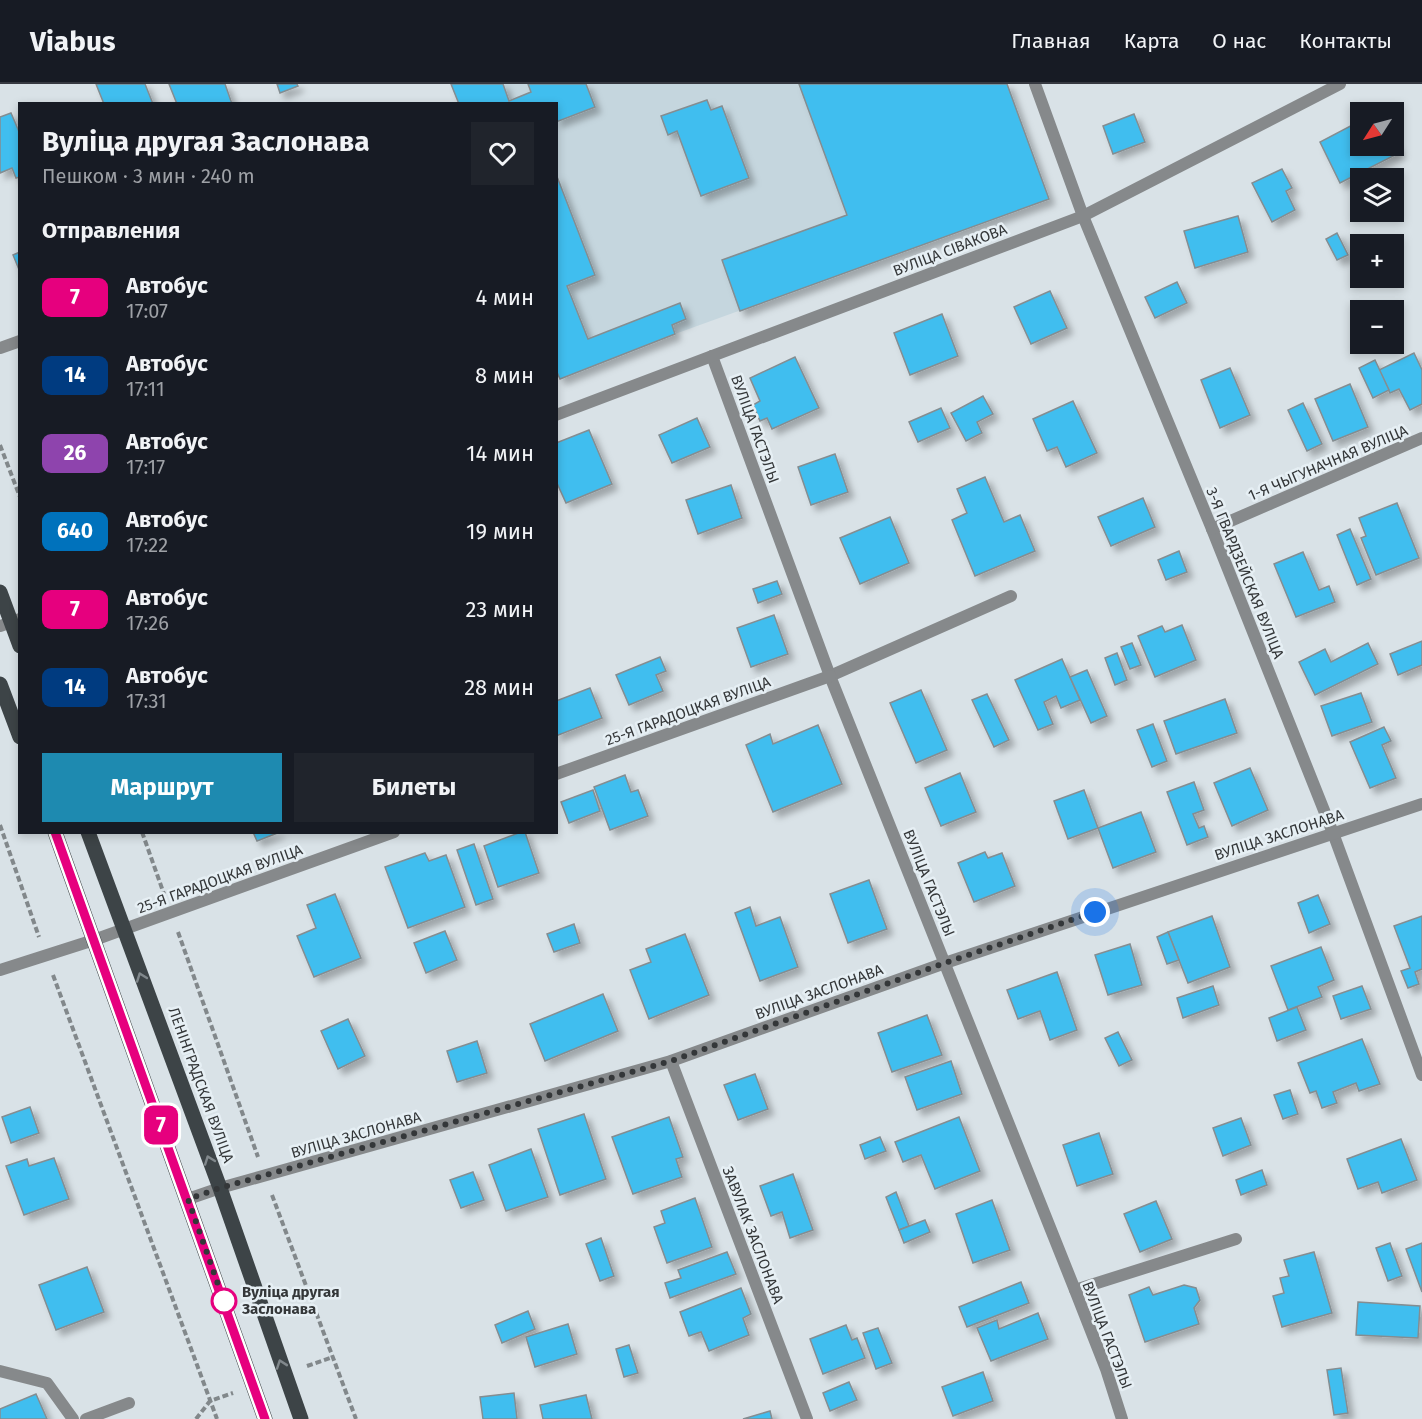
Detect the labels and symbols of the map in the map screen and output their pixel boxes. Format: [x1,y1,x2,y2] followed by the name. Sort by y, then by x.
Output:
[1350,102,1404,156] north arrow
[891,220,1010,280] street label: ВУЛІЦА СІВАКОВА
[727,372,783,486] street label: ВУЛІЦА ГАСТЭЛЫ
[1246,421,1411,505] street label: 1-Я ЧЫГУНАЧНАЯ ВУЛІЦА
[1202,485,1288,662] street label: 3-Я ГВАРДЗЕЙСКАЯ ВУЛІЦА
[603,673,773,749] street label: 25-Я ГАРАДОЦКАЯ ВУЛІЦА
[1212,806,1346,864] street label: ВУЛІЦА ЗАСЛОНАВА
[899,827,959,939] street label: ВУЛІЦА ГАСТЭЛЫ
[135,841,305,917] street label: 25-Я ГАРАДОЦКАЯ ВУЛІЦА
[1080,897,1110,927] your location
[753,960,886,1023] street label: ВУЛІЦА ЗАСЛОНАВА
[136,973,149,983] one-way arrow
[164,1005,238,1166] street label: ЛЕНІНГРАДСКАЯ ВУЛІЦА
[142,1106,180,1144] line badge: 7
[289,1108,424,1162] street label: ВУЛІЦА ЗАСЛОНАВА
[204,1155,217,1166] one-way arrow
[719,1164,788,1306] street label: ЗАВУЛАК ЗАСЛОНАВА
[1078,1279,1136,1391] street label: ВУЛІЦА ГАСТЭЛЫ
[241,1283,340,1318] place label: Вуліца другая Заслонава
[211,1288,237,1314] marker: Вуліца другая Заслонава
[276,1359,289,1370] one-way arrow

